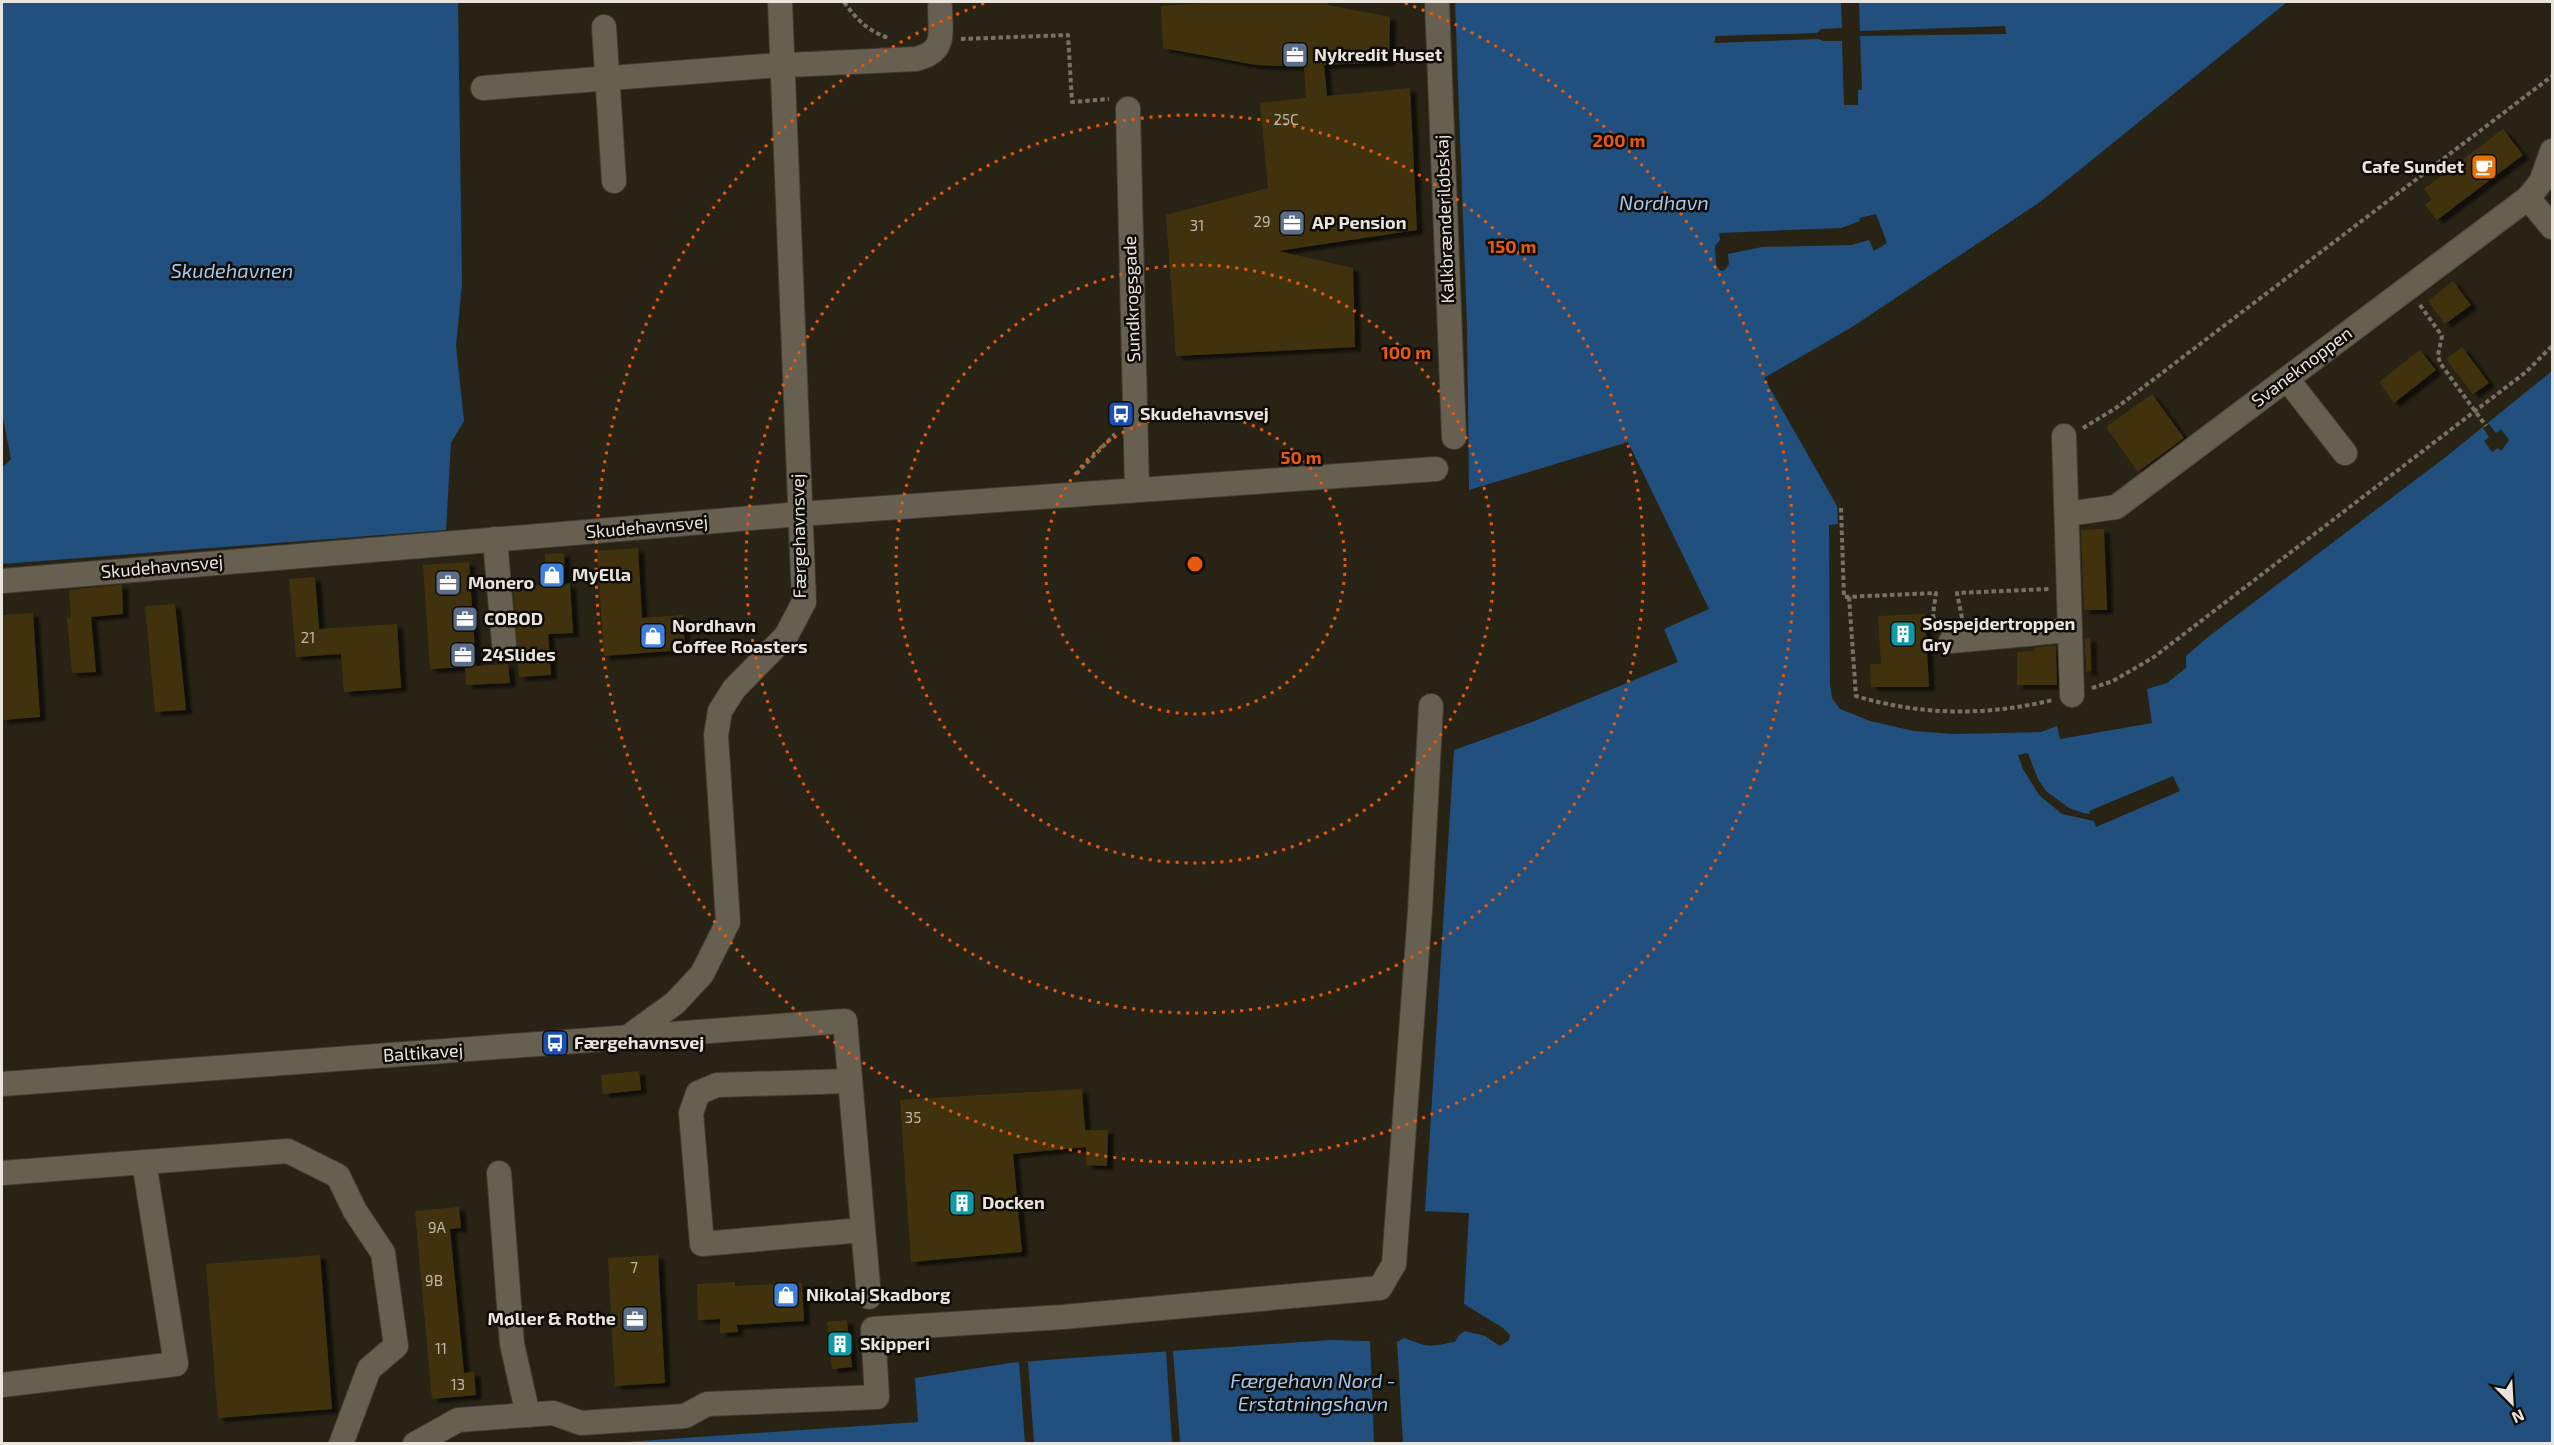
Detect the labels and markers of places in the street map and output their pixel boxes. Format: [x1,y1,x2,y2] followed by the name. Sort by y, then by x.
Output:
[1280,40,1310,70] office icon: Nykredit Huset
[1314,43,1443,65] place label: Nykredit Huset
[2469,152,2499,182] cafe icon: Cafe Sundet
[2362,155,2465,177] place label: Cafe Sundet
[1277,208,1307,238] office icon: AP Pension
[1312,211,1406,233] place label: AP Pension
[1106,399,1136,429] bus stop icon: Skudehavnsvej
[1140,402,1269,424] place label: Skudehavnsvej
[1185,554,1205,574] centre of rings
[537,560,567,590] shop icon: MyElla
[572,563,631,585] place label: MyElla
[433,568,463,598] office icon: Monero
[468,571,534,593] place label: Monero
[450,604,480,634] office icon: COBOD
[484,607,543,629] place label: COBOD
[1922,612,2075,655] place label: Søspejdertroppen Gry
[672,614,808,657] place label: Nordhavn Coffee Roasters
[1888,619,1918,649] building icon: Søspejdertroppen Gry
[638,621,668,651] shop icon: Nordhavn Coffee Roasters
[448,640,478,670] office icon: 24Slides
[482,643,556,665] place label: 24Slides
[540,1028,570,1058] bus stop icon: Færgehavnsvej
[574,1031,704,1053] place label: Færgehavnsvej
[947,1188,977,1218] building icon: Docken
[982,1191,1045,1213] place label: Docken
[771,1280,801,1310] shop icon: Nikolaj Skadborg
[806,1283,951,1305] place label: Nikolaj Skadborg
[620,1304,650,1334] office icon: Møller & Rothe
[488,1307,616,1329] place label: Møller & Rothe
[825,1329,855,1359] building icon: Skipperi
[860,1332,930,1354] place label: Skipperi

